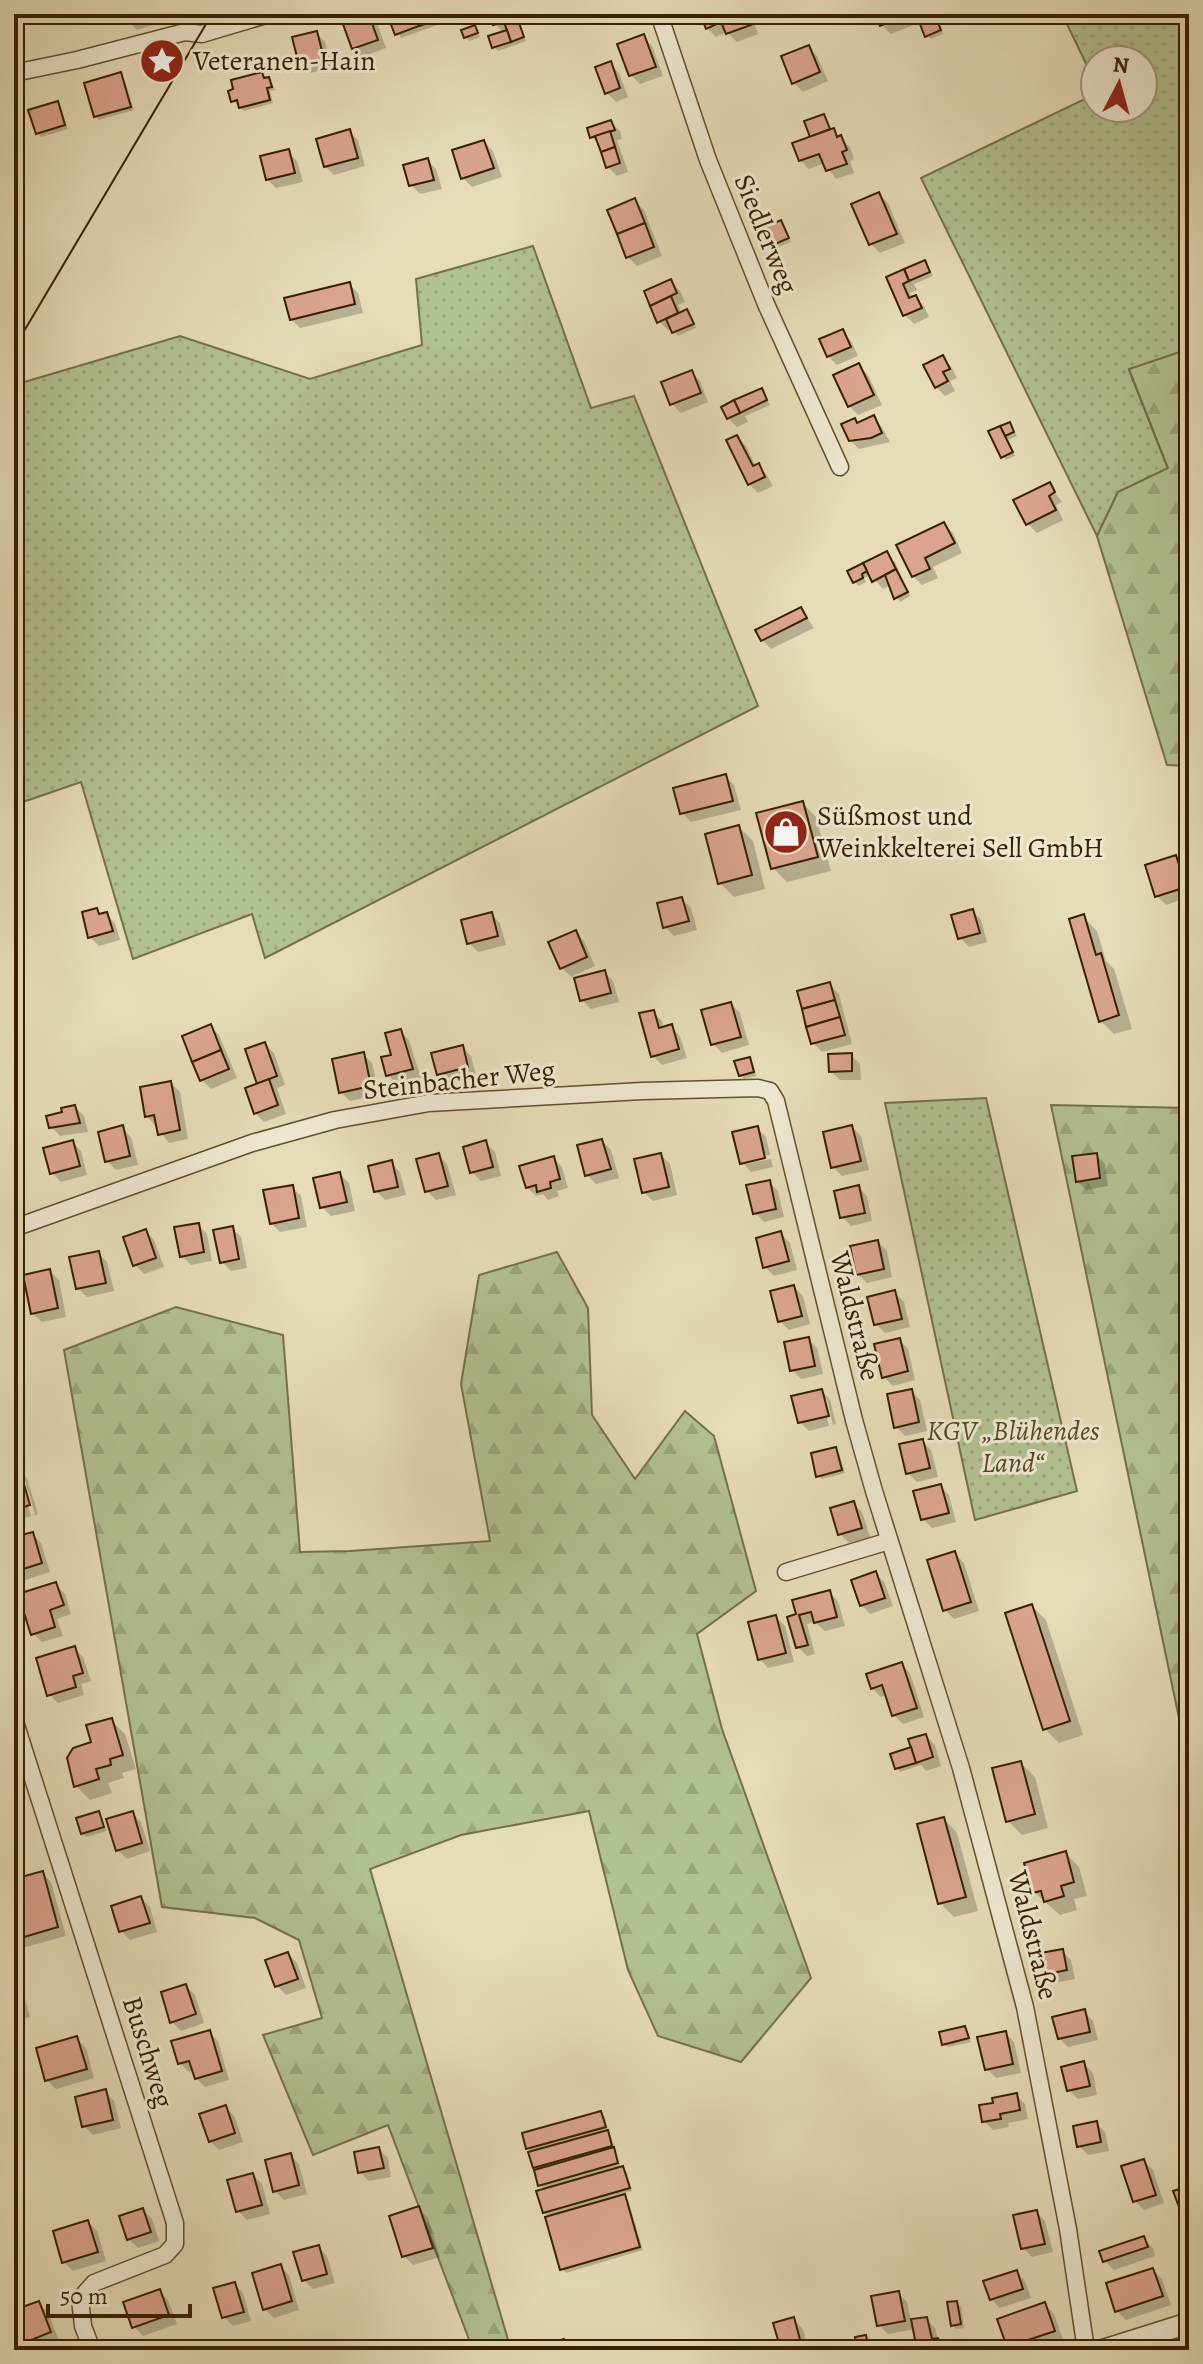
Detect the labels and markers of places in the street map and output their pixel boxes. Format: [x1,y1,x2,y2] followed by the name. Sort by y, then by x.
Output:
[138,37,186,85] place icon: Veteranen-Hain
[192,42,376,80] place label: Veteranen-Hain
[816,797,1104,867] place label: Süßmost und Weinkkelterei Sell GmbH
[762,808,810,856] shop icon: Süßmost und Weinkkelterei Sell GmbH

